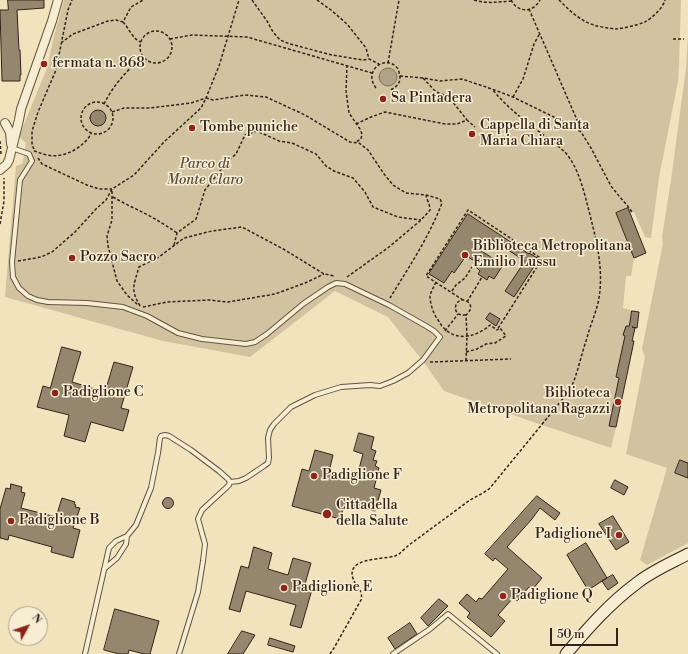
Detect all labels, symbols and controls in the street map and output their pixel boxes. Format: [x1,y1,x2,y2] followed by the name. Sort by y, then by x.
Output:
[52,56,145,72] place label: fermata n. 868
[39,59,49,69] marker: fermata n. 868
[391,91,472,107] place label: Sa Pintadera
[378,94,388,104] marker: Sa Pintadera
[480,118,589,150] place label: Cappella di Santa Maria Chiara
[200,120,298,136] place label: Tombe puniche
[187,123,197,133] marker: Tombe puniche
[467,129,477,139] marker: Cappella di Santa Maria Chiara
[167,157,243,190] park label: Parco di Monte Claro
[473,239,631,272] place label: Biblioteca Metropolitana Emilio Lussu
[80,250,157,266] place label: Pozzo Sacro
[460,250,470,260] marker: Biblioteca Metropolitana Emilio Lussu
[67,253,77,263] marker: Pozzo Sacro
[63,385,143,401] place label: Padiglione C
[467,386,610,418] place label: Biblioteca Metropolitana Ragazzi
[50,388,60,398] marker: Padiglione C
[613,397,623,407] marker: Biblioteca Metropolitana Ragazzi
[322,468,402,484] place label: Padiglione F
[309,471,319,481] marker: Padiglione F
[336,498,408,530] place label: Cittadella della Salute
[321,508,333,520] marker: Cittadella della Salute
[19,513,100,529] place label: Padiglione B
[6,516,16,526] marker: Padiglione B
[535,527,611,543] place label: Padiglione I
[614,530,624,540] marker: Padiglione I
[292,580,372,596] place label: Padiglione E
[279,583,289,593] marker: Padiglione E
[511,588,593,604] place label: Padiglione Q
[498,591,508,601] marker: Padiglione Q
[8,606,48,646] north arrow
[28,611,45,627] text: N
[552,620,620,646] scale bar
[557,627,585,642] text: 50 m

